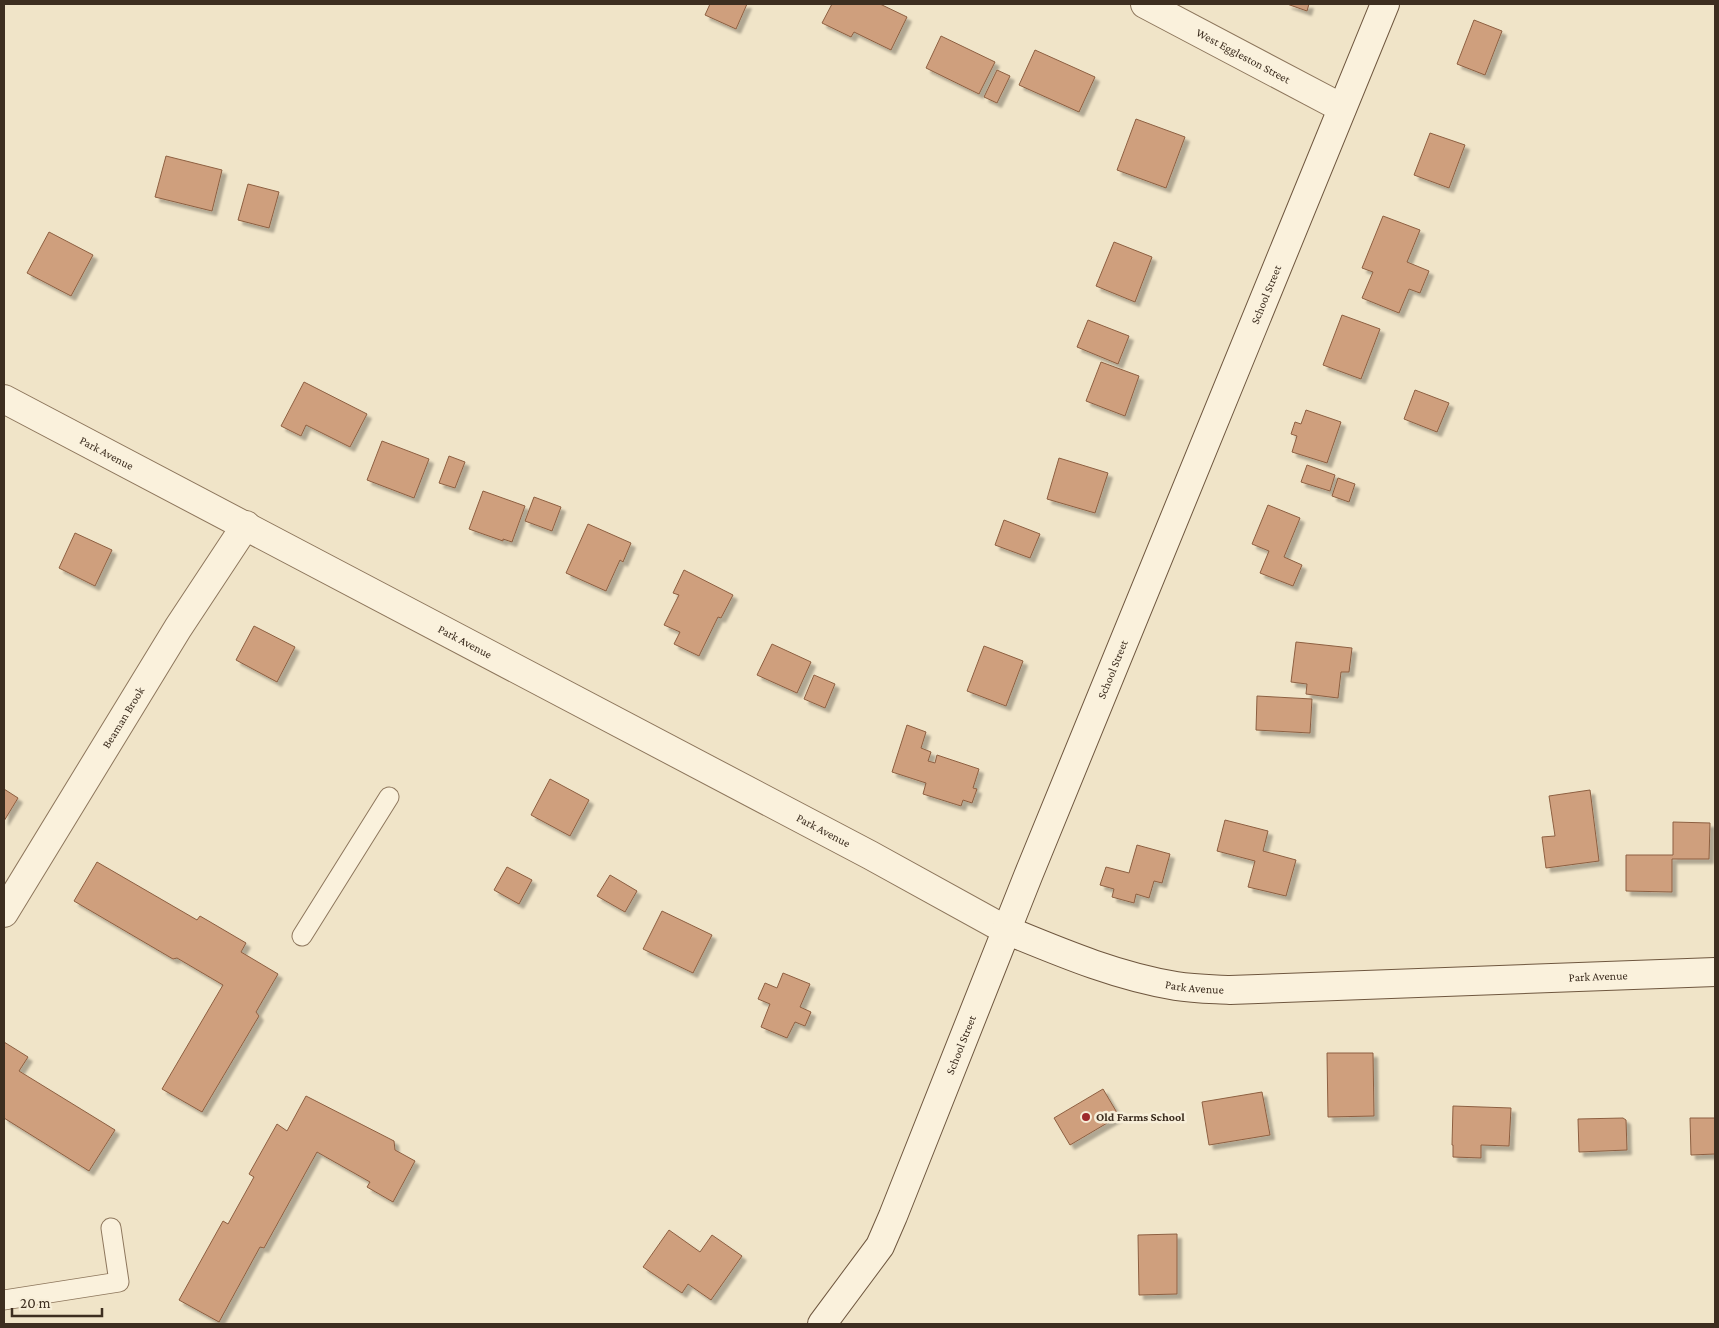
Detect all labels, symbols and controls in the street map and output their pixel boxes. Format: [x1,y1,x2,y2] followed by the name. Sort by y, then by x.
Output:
[1194,25,1294,87] street label: West Eggleston Street
[1248,262,1285,326] street label: School Street
[77,433,136,473] street label: Park Avenue
[436,622,494,662] street label: Park Avenue
[1094,637,1131,701] street label: School Street
[99,684,148,751] street label: Beaman Brook
[794,811,853,850] street label: Park Avenue
[1568,968,1628,984] street label: Park Avenue
[1164,977,1224,997] street label: Park Avenue
[943,1012,979,1077] street label: School Street
[1096,1110,1185,1124] place label: Old Farms School
[1080,1111,1092,1123] marker: Old Farms School
[12,1286,102,1318] scale bar
[20,1295,51,1311] text: 20 m

